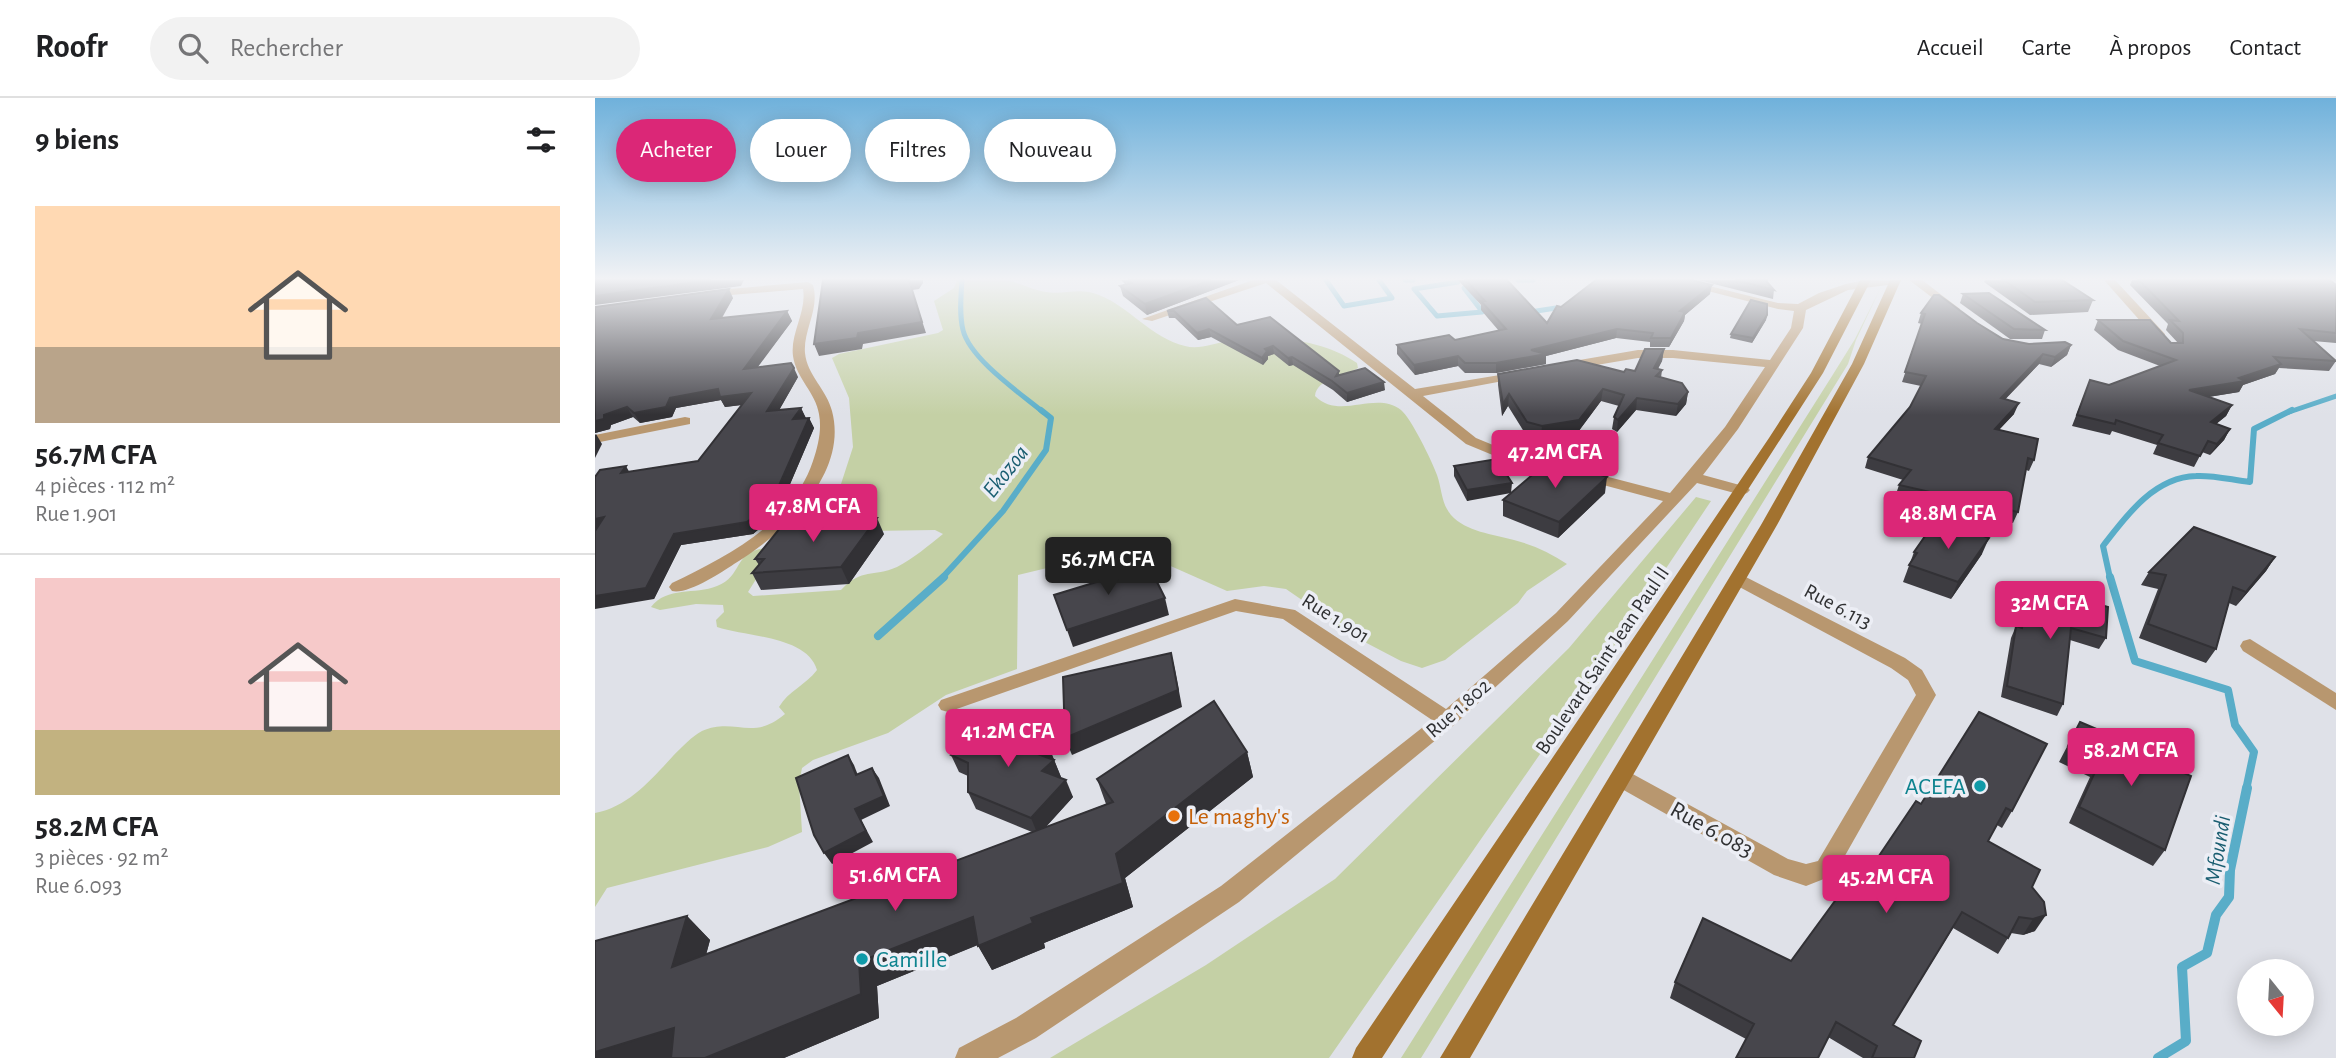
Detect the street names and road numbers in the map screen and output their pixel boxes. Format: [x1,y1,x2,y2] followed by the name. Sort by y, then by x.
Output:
[1532,563,1673,758] street label: Boulevard Saint Jean Paul II
[1801,580,1875,633] street label: Rue 6.113
[1298,590,1373,647] street label: Rue 1.901
[1422,675,1495,742] street label: Rue 1.802
[1666,797,1757,862] street label: Rue 6.083

